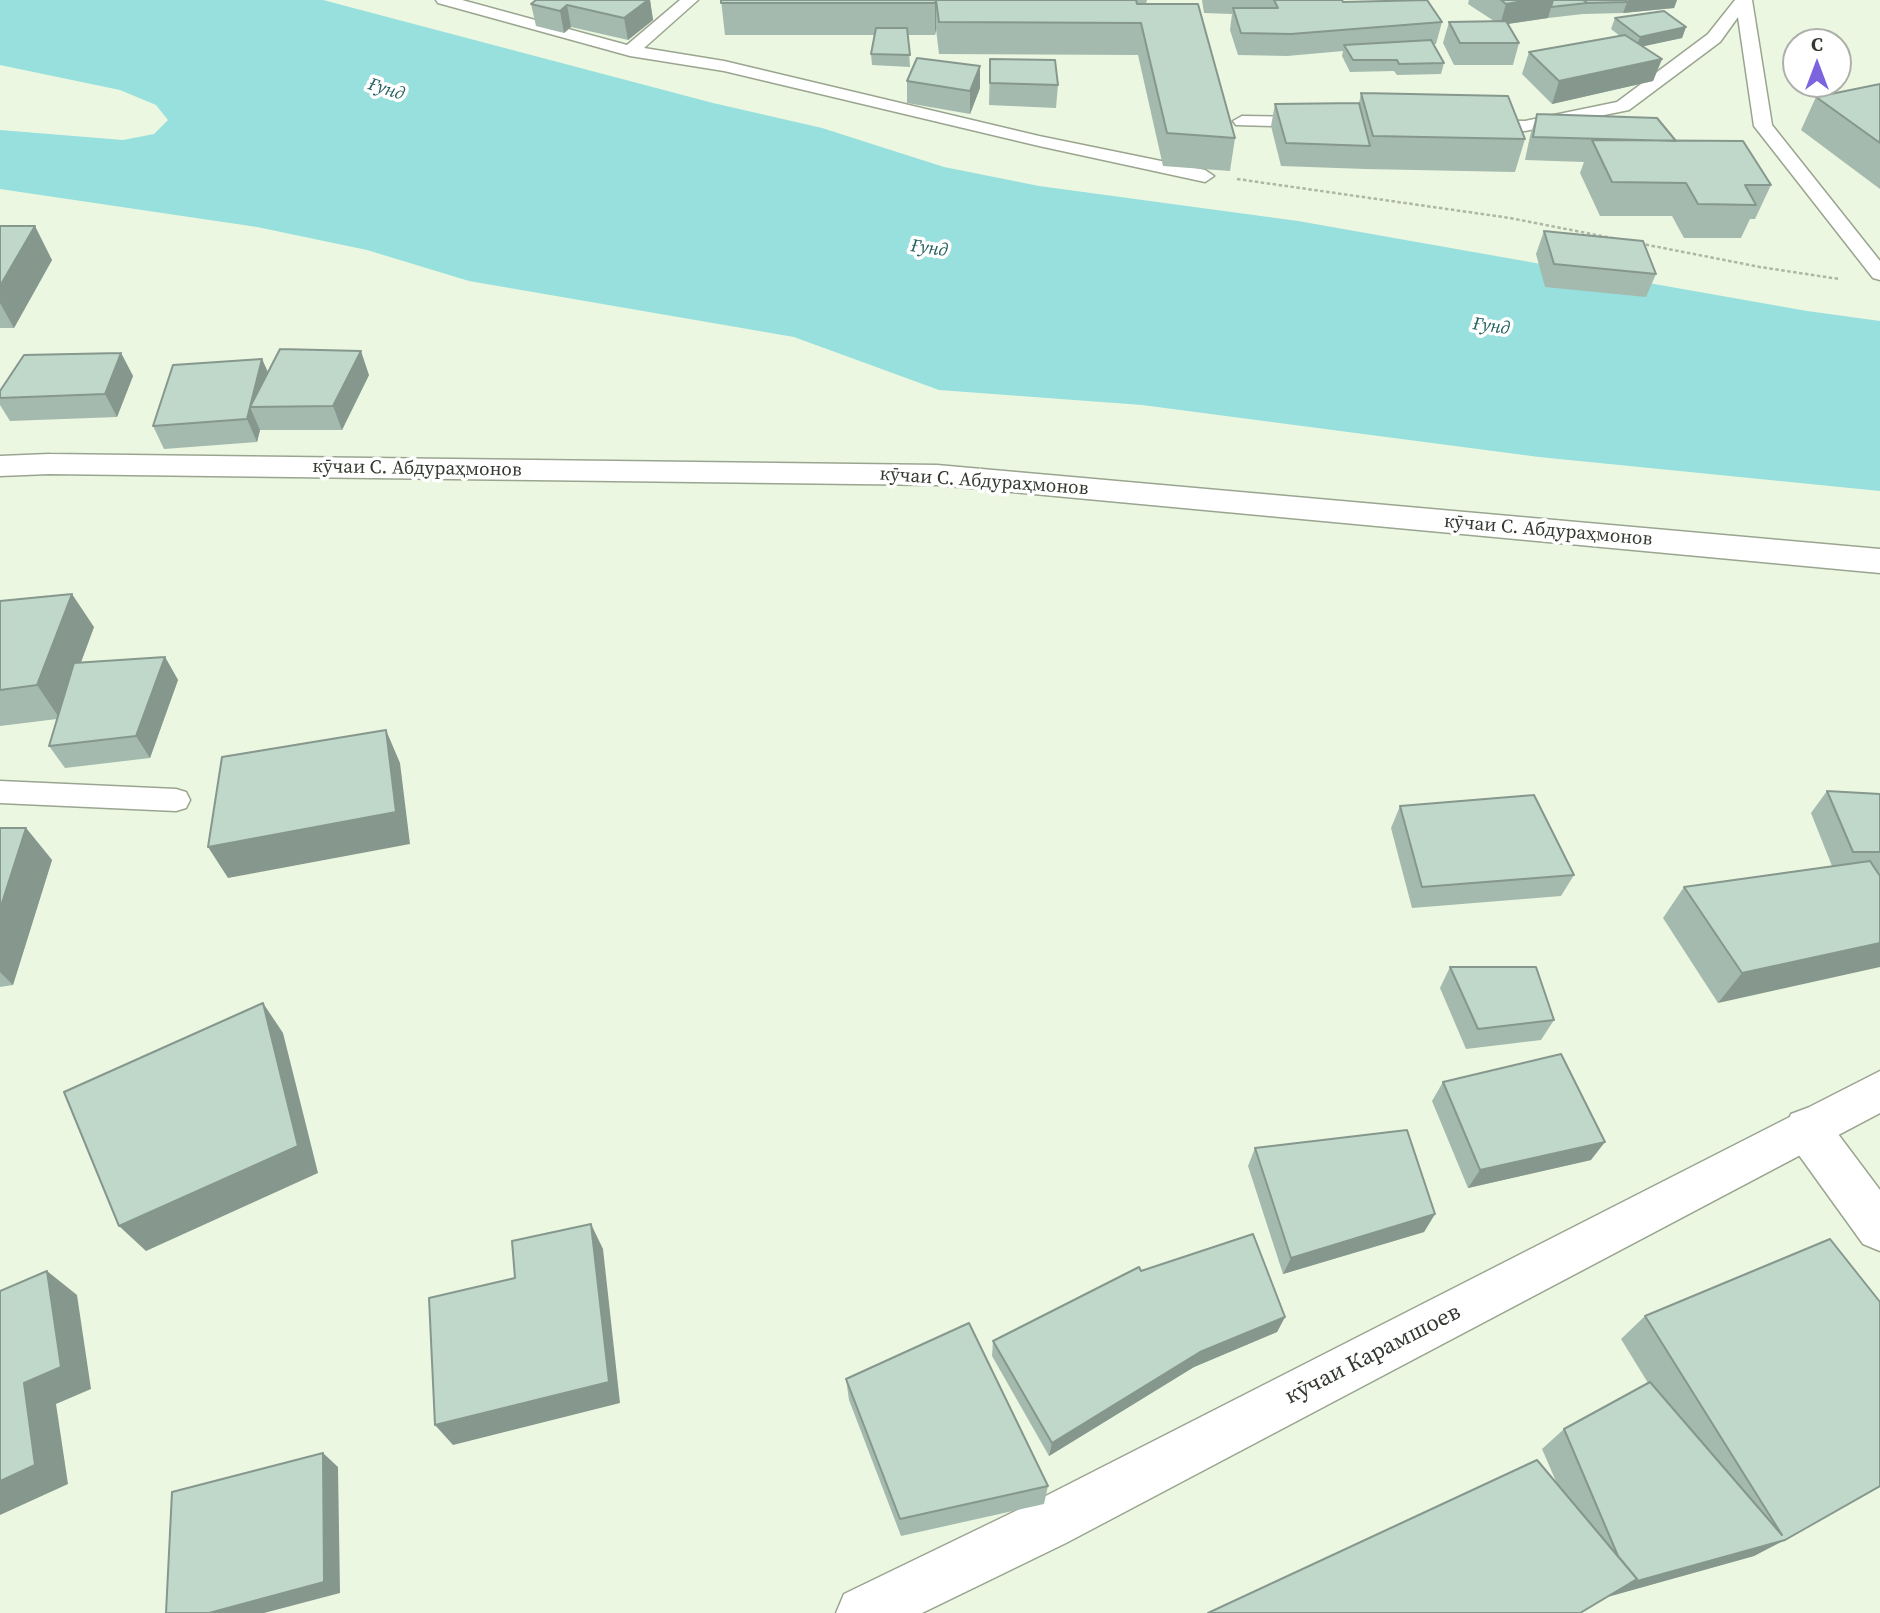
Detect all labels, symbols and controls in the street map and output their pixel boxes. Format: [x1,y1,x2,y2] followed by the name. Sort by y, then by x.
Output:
[1782,28,1852,98] north arrow
[1811,31,1823,57] text: С
[365,74,407,106] water label: Ғунд
[909,236,949,262] water label: Ғунд
[1471,314,1511,340] water label: Ғунд
[312,456,522,482] street label: кӯчаи С. Абдураҳмонов
[879,463,1089,501] street label: кӯчаи С. Абдураҳмонов
[1443,511,1653,551] street label: кӯчаи С. Абдураҳмонов
[1281,1299,1465,1411] street label: кӯчаи Карамшоев

